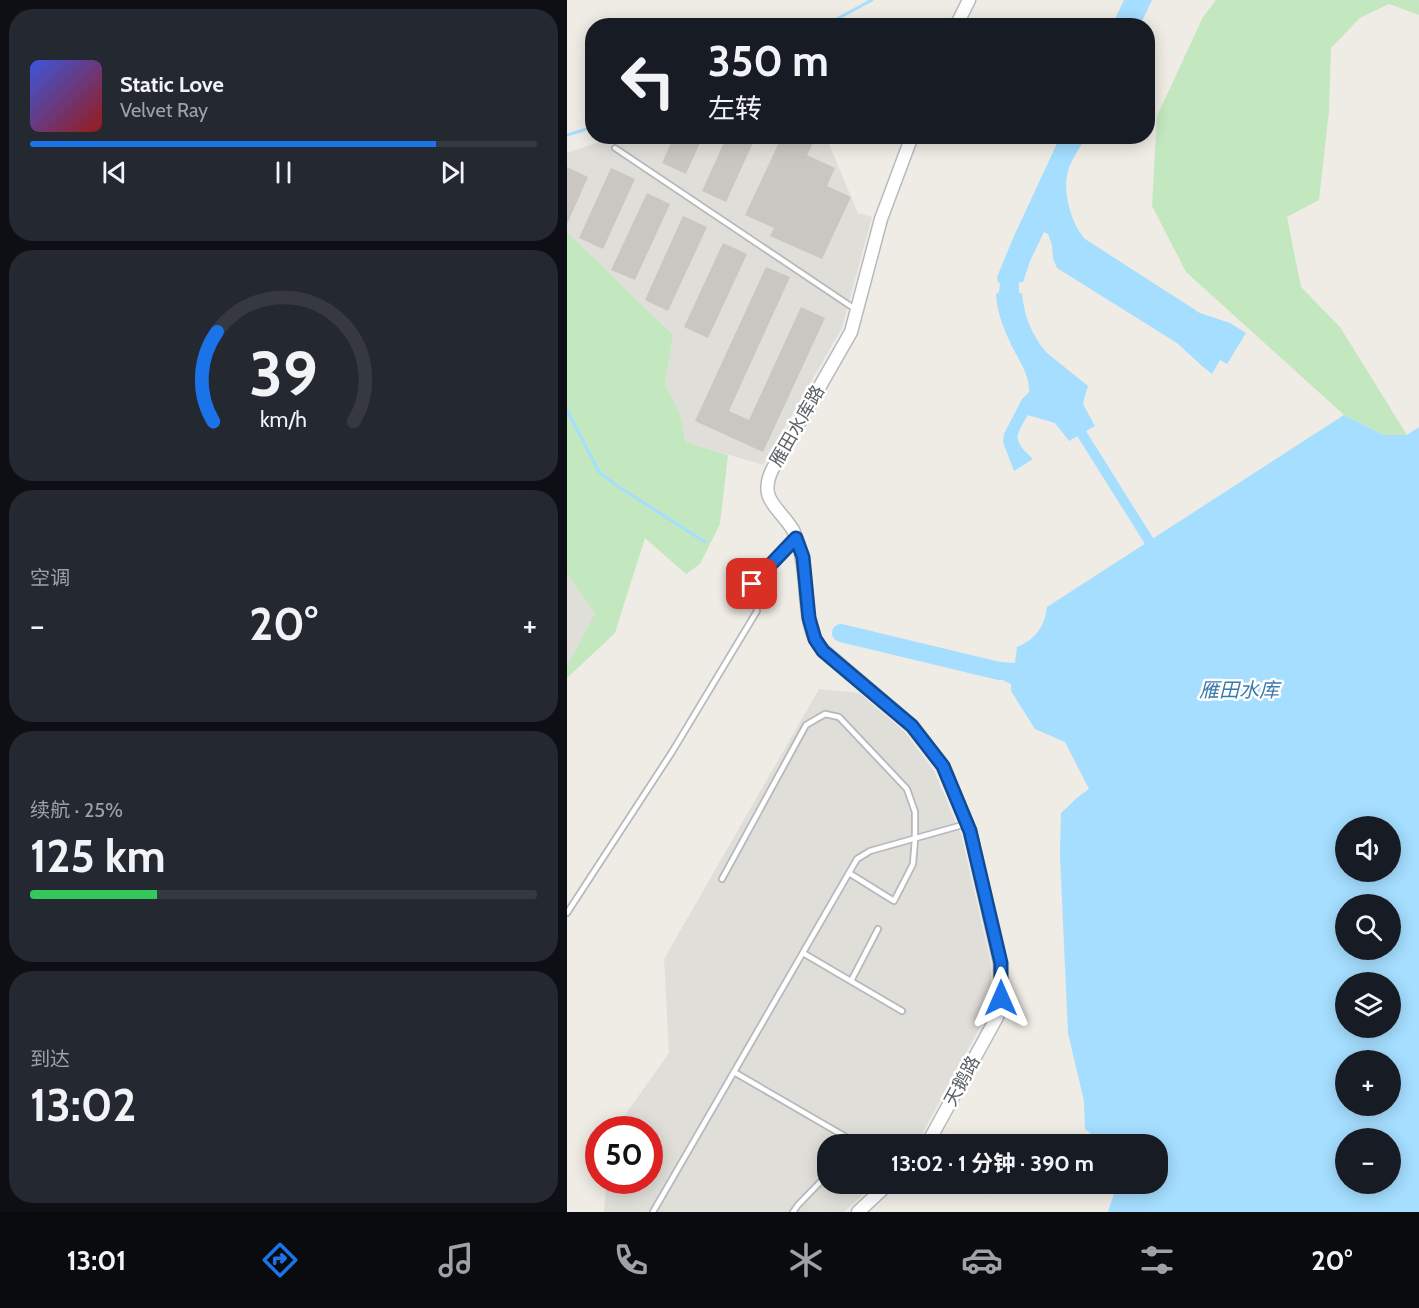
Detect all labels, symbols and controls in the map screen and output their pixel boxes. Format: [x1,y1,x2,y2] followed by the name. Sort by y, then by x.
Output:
[708,35,829,87] text: 350 m
[609,42,687,120] icon: left
[120,71,224,98] text: Static Love
[708,92,762,125] text: 左转
[120,98,208,122] text: Velvet Ray
[98,156,131,189] icon: previous
[267,156,300,189] icon: pause
[436,156,469,189] icon: next
[249,337,318,413] text: 39
[765,382,829,470] street label: 雁田水库路
[260,407,307,433] text: km/h
[726,558,777,609] pin
[30,566,70,590] text: 空调
[735,567,768,600] icon: arrive
[249,597,318,651] text: 20°
[30,605,45,645] text: −
[522,605,537,645] text: +
[1199,678,1282,702] water label: 雁田水库
[30,798,123,822] text: 续航 · 25%
[1335,816,1401,1194] map controls
[1335,816,1401,882] button: sound
[30,829,166,883] text: 125 km
[1335,894,1401,960] button: search
[969,966,1033,1030] position arrow
[1335,972,1401,1038] button: layers
[30,1047,70,1071] text: 到达
[1335,1050,1401,1116] button: +
[939,1052,985,1110] street label: 天鹅路
[30,1078,136,1132] text: 13:02
[585,1116,663,1194] speed limit sign: 50
[1335,1128,1401,1194] button: −
[891,1150,1094,1177] text: 13:02 · 1 分钟 · 390 m
[259,1239,301,1281] icon: directions
[435,1239,477,1281] icon: music
[610,1239,652,1281] icon: phone
[785,1239,827,1281] icon: climate
[961,1239,1003,1281] icon: car
[1136,1239,1178,1281] icon: filters
[67,1244,126,1277] text: 13:01
[1311,1244,1352,1277] text: 20°

